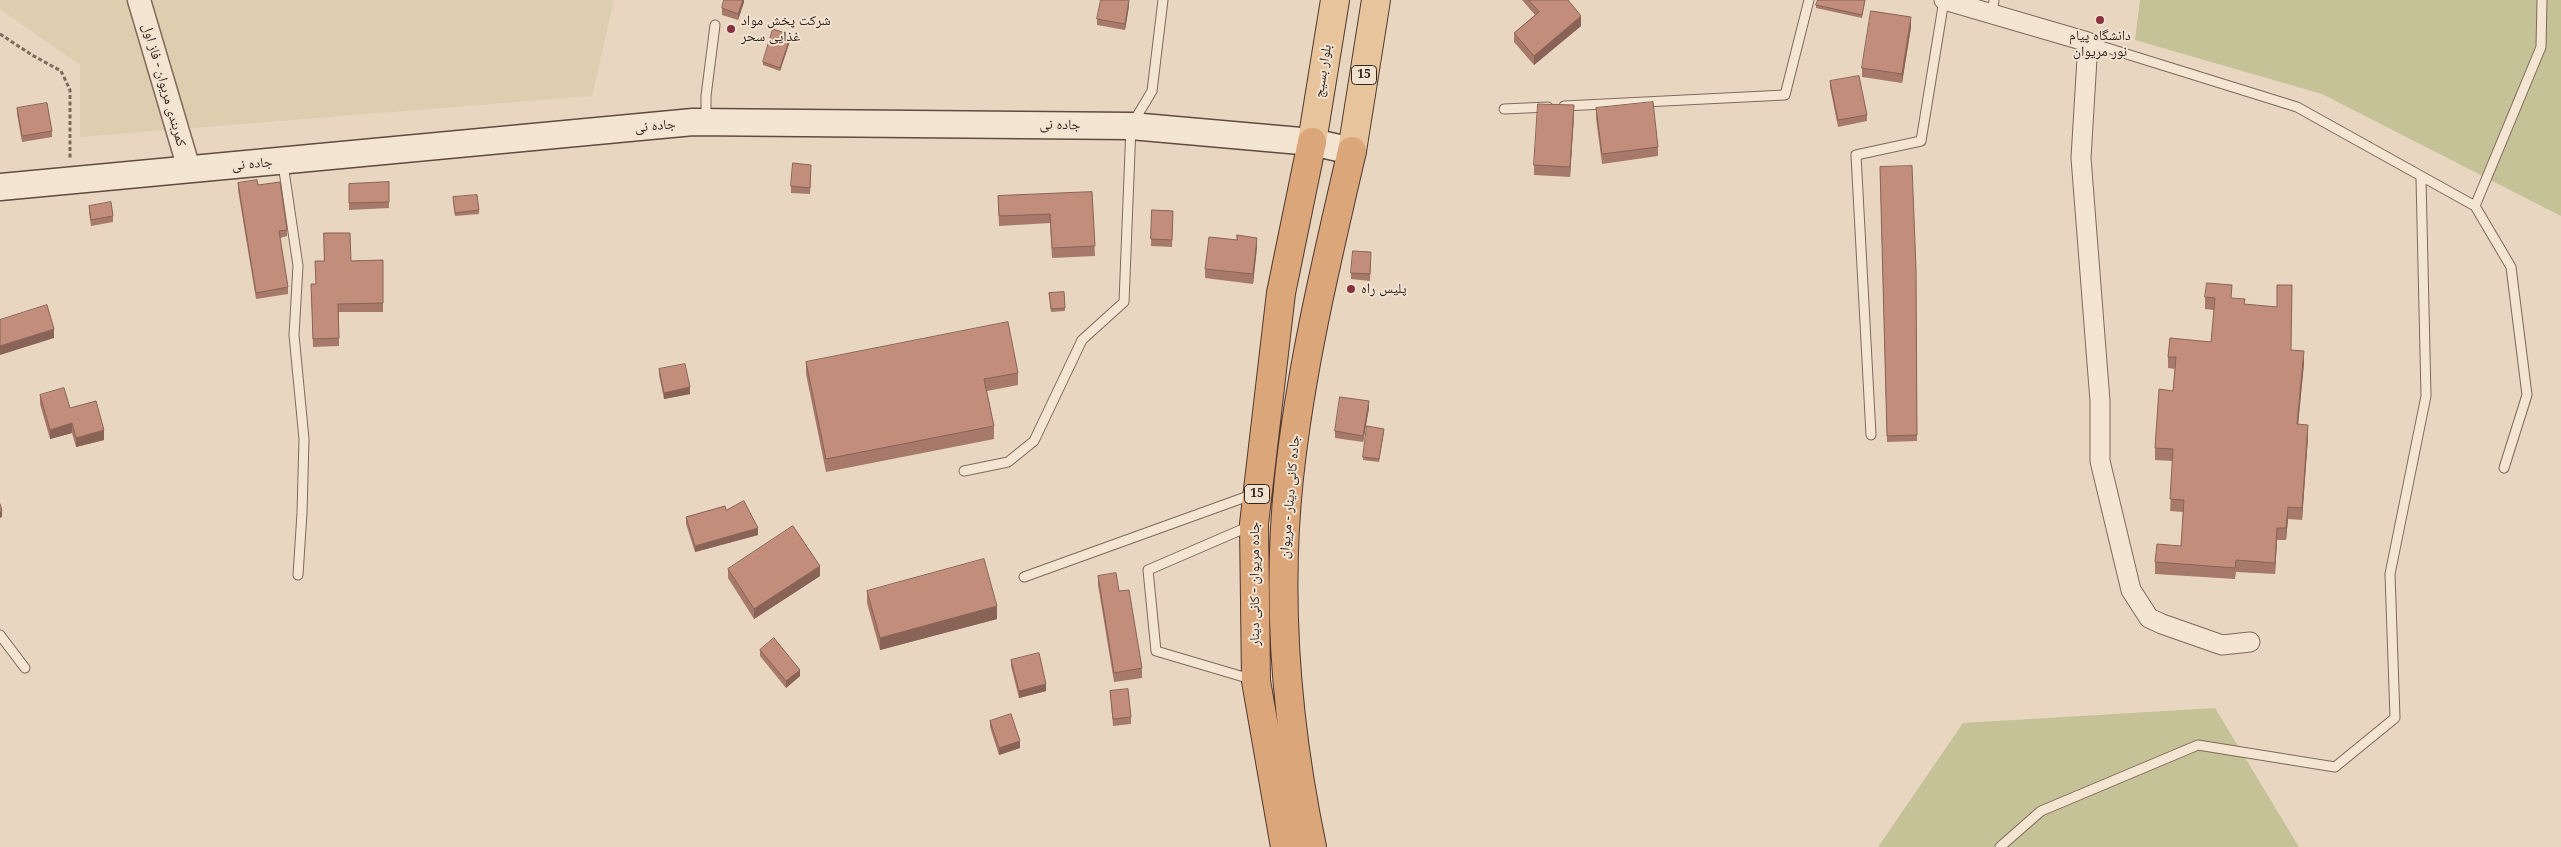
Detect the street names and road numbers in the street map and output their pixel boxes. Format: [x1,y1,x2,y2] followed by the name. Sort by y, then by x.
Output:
[138,21,190,149] street label: کمربندی مریوان - فاز اول
[1311,43,1335,99] street label: بلوار بسیج
[1352,66,1376,84] road number: 15
[634,116,676,136] street label: جاده نی
[1039,116,1081,134] street label: جاده نی
[231,154,273,174] street label: جاده نی
[1276,434,1304,560] street label: جاده کانی دینار - مریوان
[1244,484,1270,504] road number: 15
[1247,522,1263,646] street label: جاده مریوان - کانی دینار

